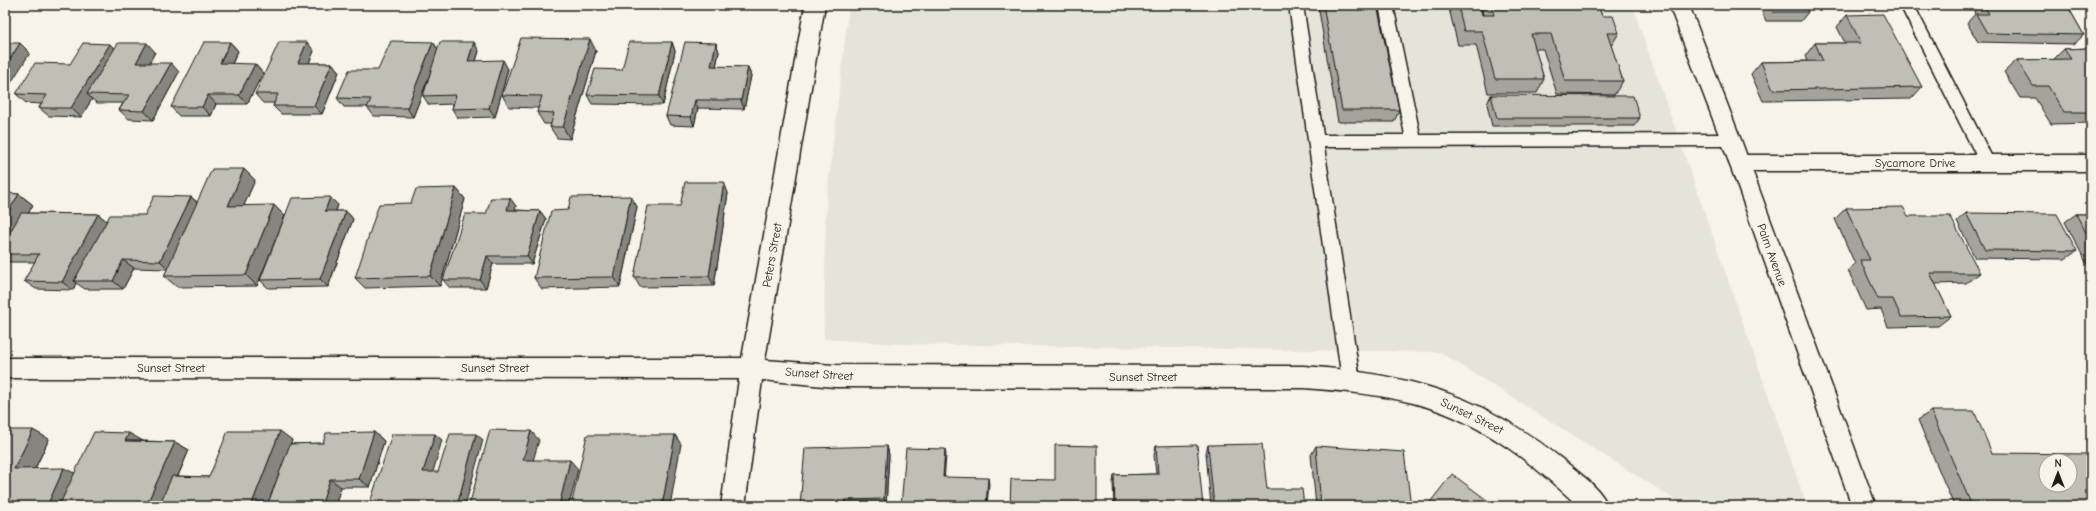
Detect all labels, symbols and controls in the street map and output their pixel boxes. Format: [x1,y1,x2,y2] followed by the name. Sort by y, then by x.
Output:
[1875,156,1955,170] street label: Sycamore Drive
[759,221,785,288] street label: Peters Street
[1754,222,1790,288] street label: Palm Avenue
[137,361,205,375] street label: Sunset Street
[461,361,529,375] street label: Sunset Street
[785,365,854,383] street label: Sunset Street
[1109,370,1177,384] street label: Sunset Street
[1438,395,1506,437] street label: Sunset Street
[2038,453,2078,493] north arrow
[2054,457,2062,470] text: N

